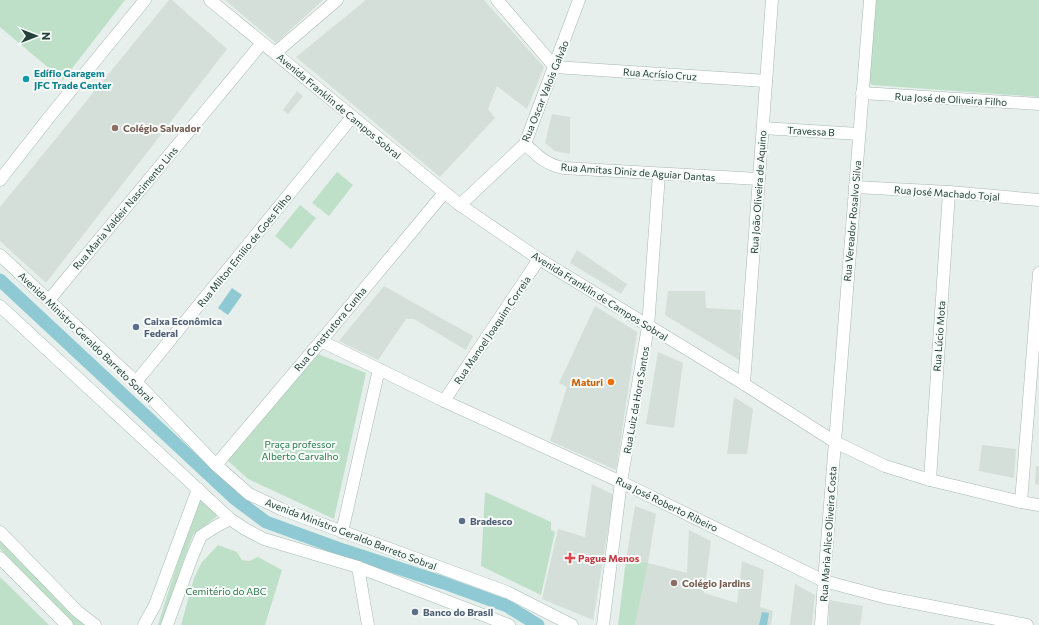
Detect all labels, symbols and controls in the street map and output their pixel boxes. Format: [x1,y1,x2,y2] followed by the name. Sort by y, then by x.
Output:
[16,16,56,56] north arrow
[40,32,53,40] text: N
[519,38,571,144] street label: Rua Oscar Valois Galvão
[275,51,403,161] street label: Avenida Franklin de Campos Sobral
[623,65,697,83] street label: Rua Acrísio Cruz
[34,67,111,91] place label: Edífio Garagem JFC Trade Center
[21,74,31,84] marker: Edífio Garagem JFC Trade Center
[894,90,1008,108] street label: Rua José de Oliveira Filho
[123,122,201,134] place label: Colégio Salvador
[110,123,120,133] marker: Colégio Salvador
[787,124,836,138] street label: Travessa B
[748,130,768,254] street label: Rua João Oliveira de Aquino
[70,144,180,272] street label: Rua Maria Valdeir Nascimento Lins
[841,160,863,282] street label: Rua Vereador Rosalvo Silva
[560,161,716,183] street label: Rua Amitas Diniz de Aguiar Dantas
[894,183,1000,203] street label: Rua José Machado Tojal
[194,191,294,309] street label: Rua Milton Emilio de Goes Filho
[530,249,670,343] street label: Avenida Franklin de Campos Sobral
[16,269,156,405] street label: Avenida Ministro Geraldo Barreto Sobral
[451,274,533,386] street label: Rua Manoel Joaquim Correia
[291,284,369,374] street label: Rua Construtora Cunha
[931,300,947,372] street label: Rua Lúcio Mota
[144,315,222,339] place label: Caixa Econômica Federal
[131,322,141,332] marker: Caixa Econômica Federal
[621,345,651,455] street label: Rua Luiz da Hora Santos
[571,376,603,388] place label: Maturi
[606,377,616,387] marker: Maturi
[261,438,339,462] park label: Praça professor Alberto Carvalho
[817,466,839,602] street label: Rua Maria Alice Oliveira Costa
[614,474,720,534] street label: Rua José Roberto Ribeiro
[264,496,438,572] street label: Avenida Ministro Geraldo Barreto Sobral
[470,515,513,527] place label: Bradesco
[457,516,467,526] marker: Bradesco
[578,552,640,564] place label: Pague Menos
[565,553,575,563] marker: Pague Menos
[682,577,751,589] place label: Colégio Jardins
[669,578,679,588] marker: Colégio Jardins
[185,585,267,597] park label: Cemitério do ABC
[423,606,494,618] place label: Banco do Brasil
[410,607,420,617] marker: Banco do Brasil

